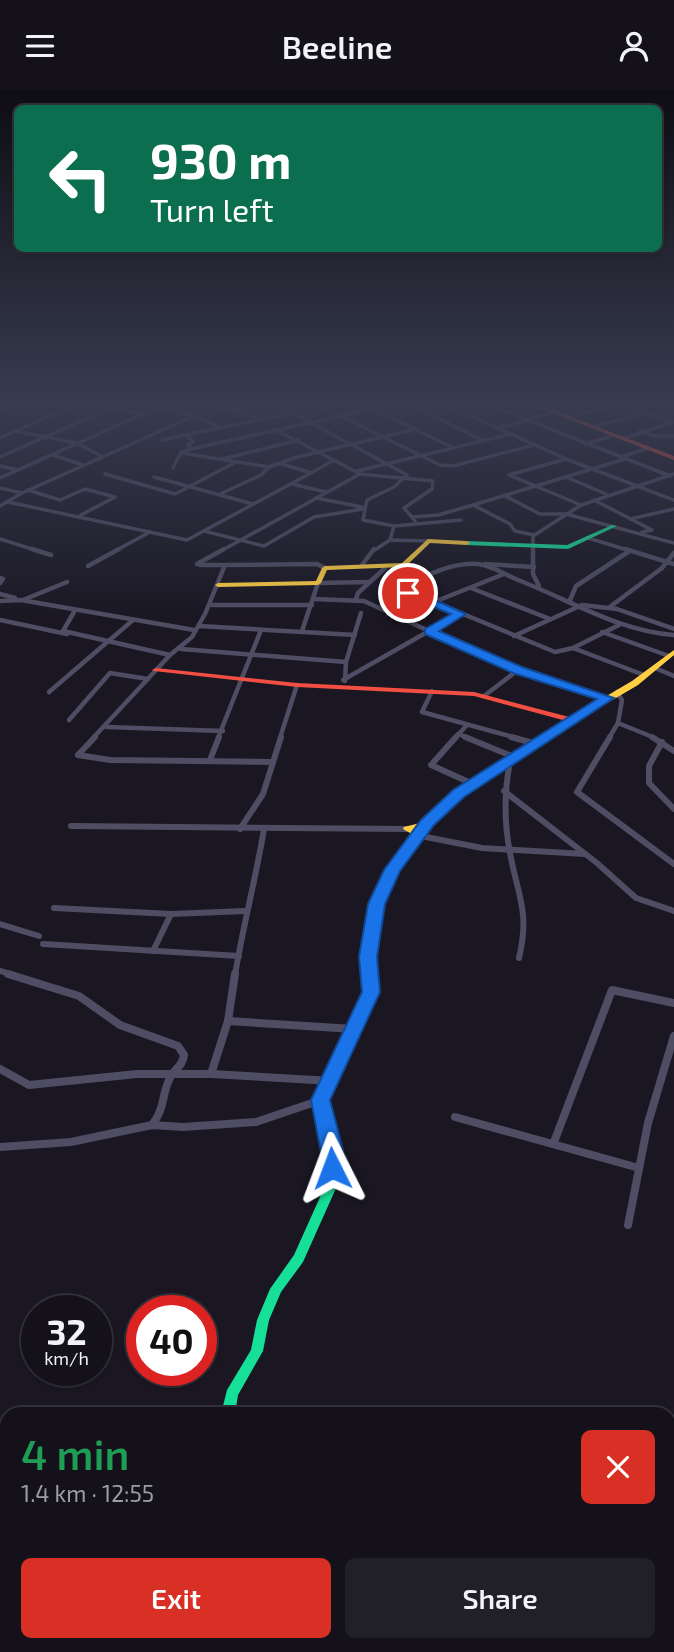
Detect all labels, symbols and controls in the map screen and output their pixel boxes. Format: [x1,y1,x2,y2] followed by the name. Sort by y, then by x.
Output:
[21,27,59,65] icon: menu
[282,27,392,65] text: Beeline
[615,27,653,65] icon: person
[150,130,291,189] text: 930 m
[35,133,126,224] icon: left
[150,190,274,228] text: Turn left
[378,563,438,623] pin
[389,574,427,612] icon: arrive
[295,1131,369,1205] position arrow
[126,1295,217,1386] speed limit sign: 40
[46,1310,87,1352] text: 32
[44,1347,89,1369] text: km/h
[21,1428,130,1478] text: 4 min
[581,1430,655,1504] button: close
[21,1479,154,1507] text: 1.4 km · 12:55
[21,1558,331,1638] button: Exit
[345,1558,655,1638] button: Share

